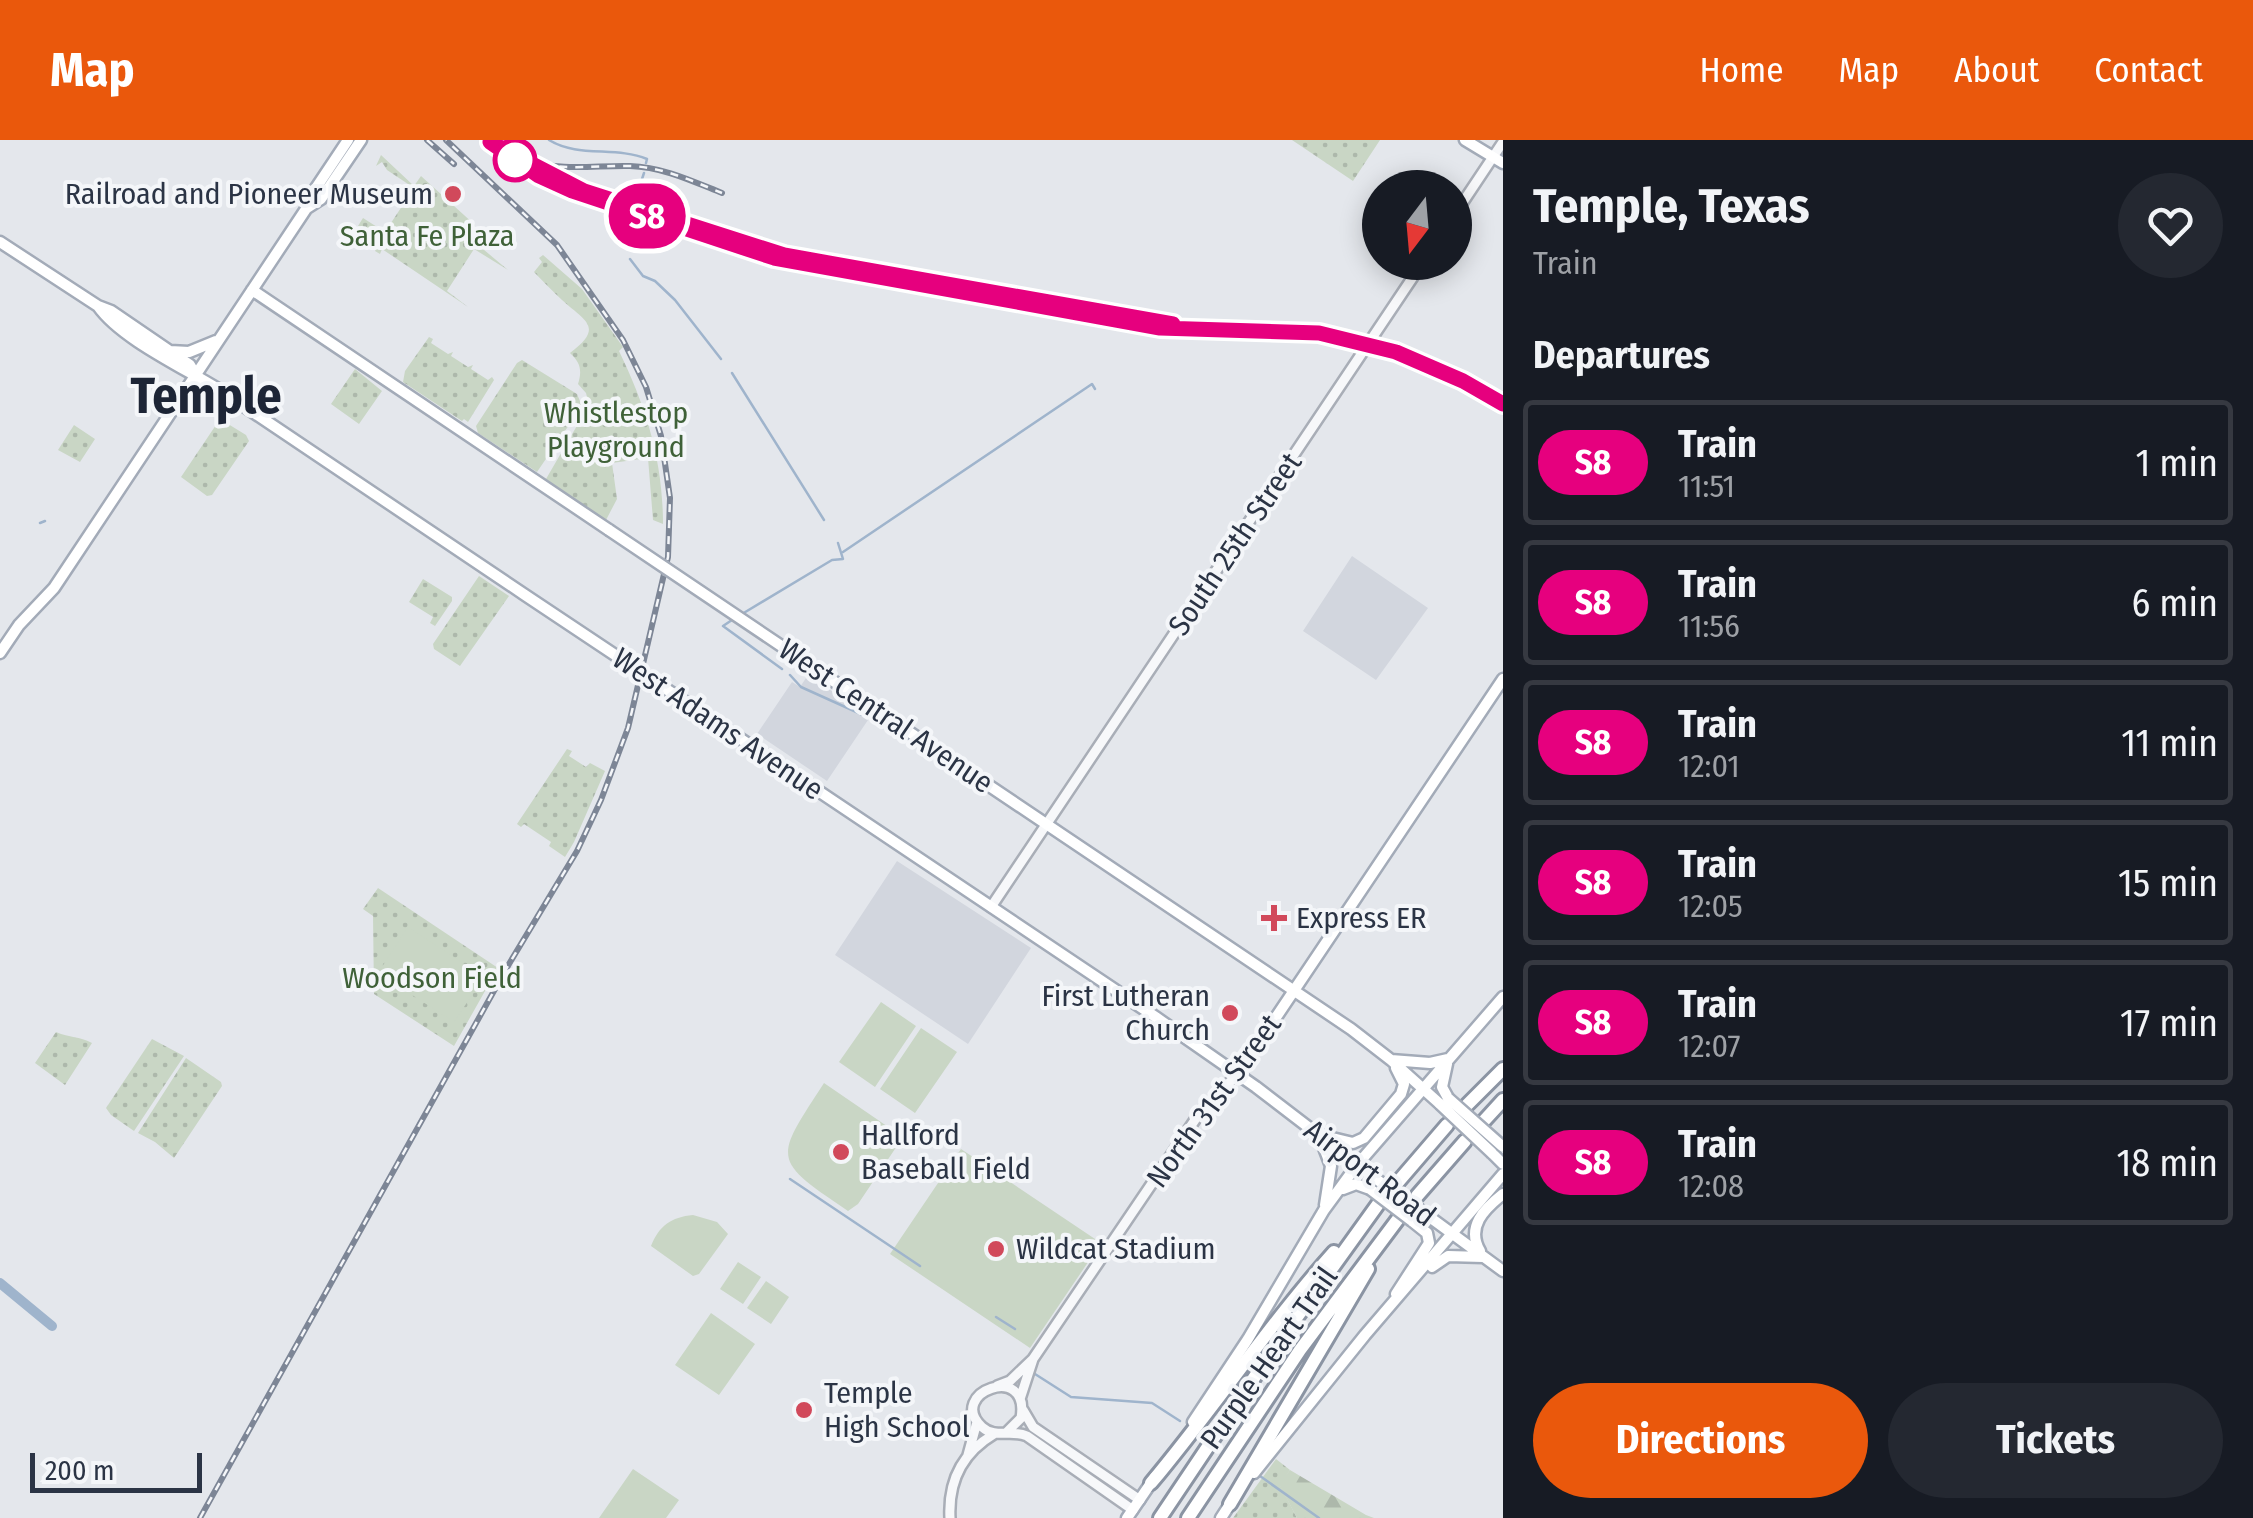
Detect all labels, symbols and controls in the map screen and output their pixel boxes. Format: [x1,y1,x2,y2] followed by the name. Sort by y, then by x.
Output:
[50,41,134,99] text: Map
[1700,49,1783,91] text: Home
[1838,49,1899,91] text: Map
[1954,49,2039,91] text: About
[2094,49,2203,91] text: Contact
[494,139,536,181] unlabelled marker
[1362,170,1472,280] north arrow
[1362,170,1472,280] map controls
[2118,173,2223,278] button: heart
[65,176,433,212] place label: Railroad and Pioneer Museum
[1533,177,1809,235] text: Temple, Texas
[442,183,464,205] marker: Railroad and Pioneer Museum
[602,184,692,248] line badge: S8
[629,195,665,237] text: S8
[340,218,514,254] park label: Santa Fe Plaza
[1533,244,1598,282] text: Train
[1533,332,1710,378] text: Departures
[130,366,282,426] district label: Temple
[544,395,688,465] park label: Whistlestop Playground
[1678,421,1757,467] text: Train
[2135,440,2218,486] text: 1 min
[1575,441,1611,483] text: S8
[1161,446,1309,642] street label: South 25th Street
[1678,467,1735,505] text: 11:51
[1678,561,1757,607] text: Train
[2131,580,2218,626] text: 6 min
[1575,581,1611,623] text: S8
[1678,607,1740,645] text: 11:56
[772,631,1000,801] street label: West Central Avenue
[606,640,830,808] street label: West Adams Avenue
[1678,701,1757,747] text: Train
[2121,720,2218,766] text: 11 min
[1575,721,1611,763] text: S8
[1678,747,1740,785] text: 12:01
[1678,841,1757,887] text: Train
[2118,860,2218,906] text: 15 min
[1575,861,1611,903] text: S8
[1678,887,1743,925] text: 12:05
[1296,900,1426,936] place label: Express ER
[1261,905,1287,931] marker: Express ER
[342,960,522,996] park label: Woodson Field
[1042,978,1210,1048] place label: First Lutheran Church
[1678,981,1757,1027] text: Train
[2120,1000,2218,1046] text: 17 min
[1575,1001,1611,1043] text: S8
[1219,1002,1241,1024] marker: First Lutheran Church
[1139,1007,1289,1195] street label: North 31st Street
[1678,1027,1740,1065] text: 12:07
[1297,1112,1443,1234] street label: Airport Road
[861,1117,1031,1187] place label: Hallford Baseball Field
[1678,1121,1757,1167] text: Train
[2116,1140,2218,1186] text: 18 min
[830,1141,852,1163] marker: Hallford Baseball Field
[1575,1141,1611,1183] text: S8
[1678,1167,1744,1205] text: 12:08
[1016,1231,1216,1267] place label: Wildcat Stadium
[985,1238,1007,1260] marker: Wildcat Stadium
[1193,1260,1345,1456] street label: Purple Heart Trail
[824,1375,970,1445] place label: Temple High School
[1533,1383,1868,1498] button: Directions
[1888,1383,2223,1498] button: Tickets
[793,1399,815,1421] marker: Temple High School
[30,1448,202,1492] scale bar
[45,1454,115,1487] text: 200 m

